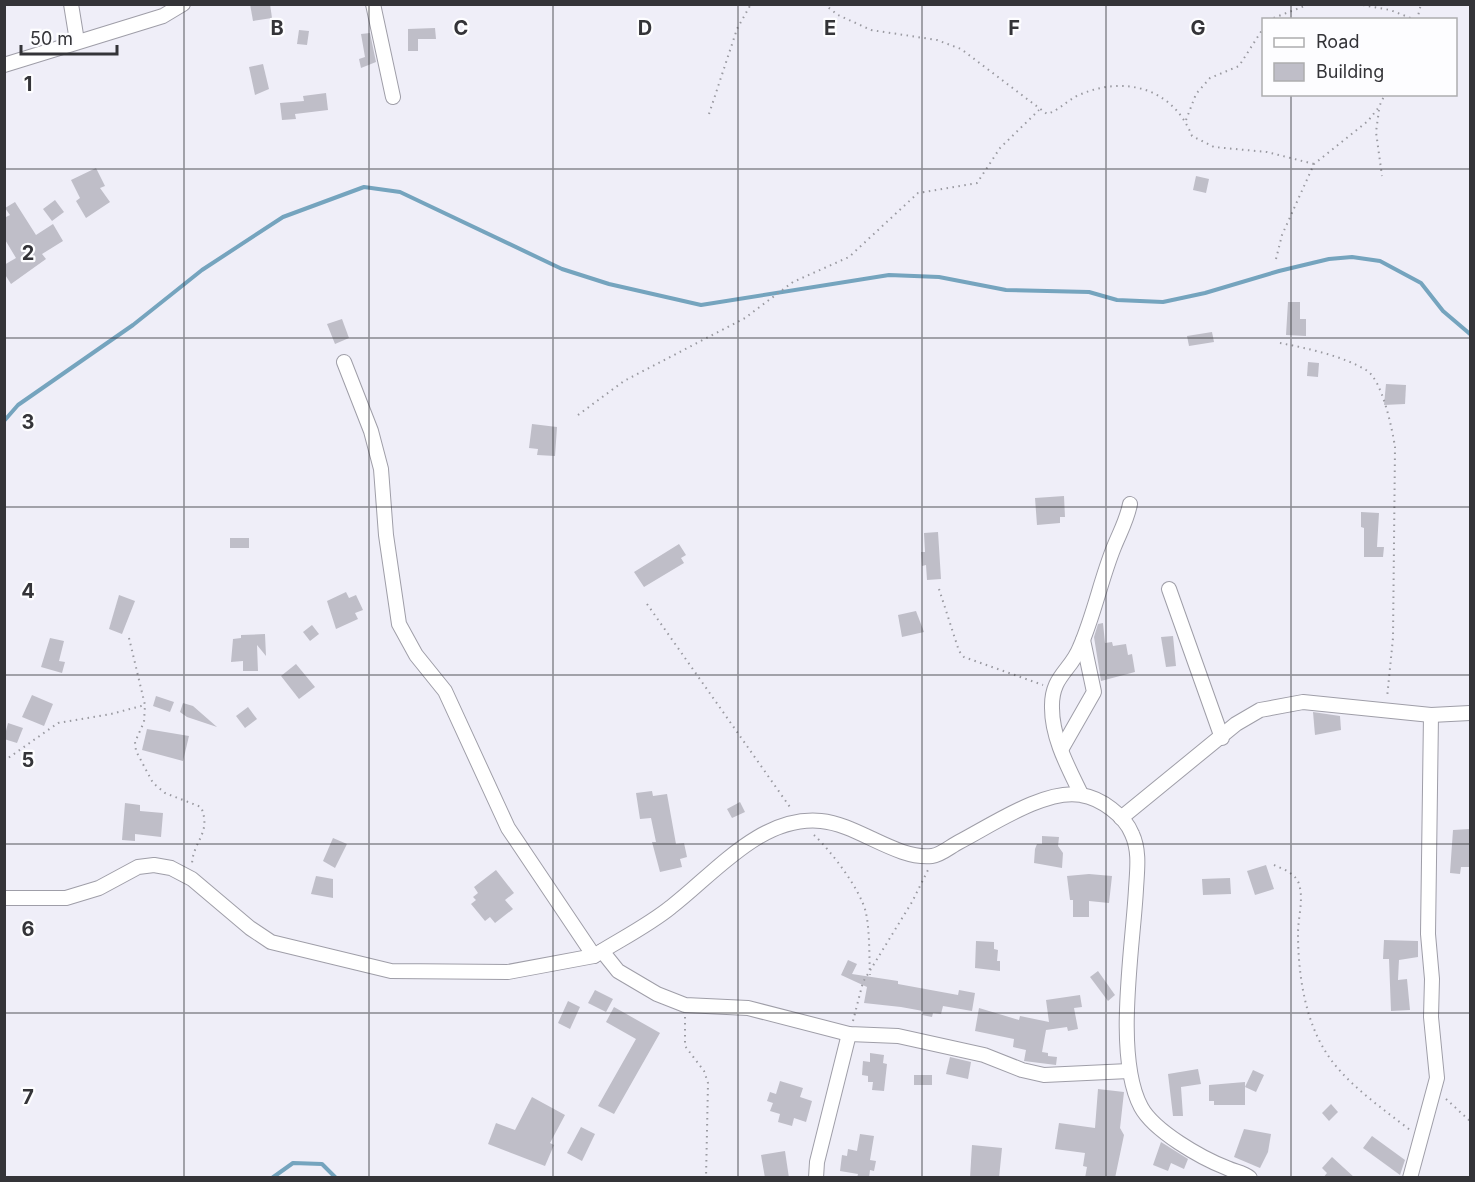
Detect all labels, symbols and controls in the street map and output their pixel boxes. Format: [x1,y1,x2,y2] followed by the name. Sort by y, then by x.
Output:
[270,16,284,40] text: B
[454,16,468,40] text: C
[638,16,652,40] text: D
[824,16,836,40] text: E
[1008,16,1020,40] text: F
[1190,16,1206,40] text: G
[21,18,117,56] scale bar
[1262,18,1457,96] legend
[30,28,73,49] text: 50 m
[1316,31,1359,52] text: Road
[1316,61,1384,82] text: Building
[24,72,32,96] text: 1
[22,241,34,265] text: 2
[22,410,34,434] text: 3
[21,579,35,603] text: 4
[22,748,34,772] text: 5
[22,917,35,941] text: 6
[22,1085,34,1109] text: 7

